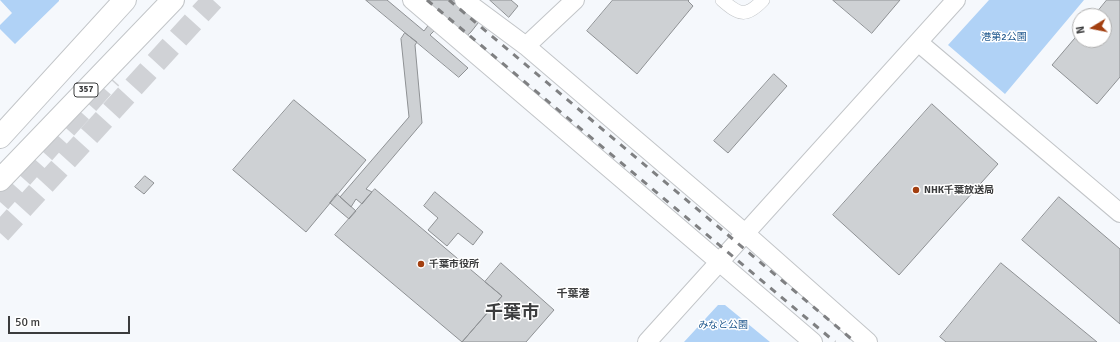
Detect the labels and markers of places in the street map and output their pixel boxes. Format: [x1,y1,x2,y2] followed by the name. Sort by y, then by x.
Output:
[924,184,994,196] place label: NHK千葉放送局
[911,185,921,195] marker: NHK千葉放送局
[429,258,479,270] place label: 千葉市役所
[416,259,426,269] marker: 千葉市役所

